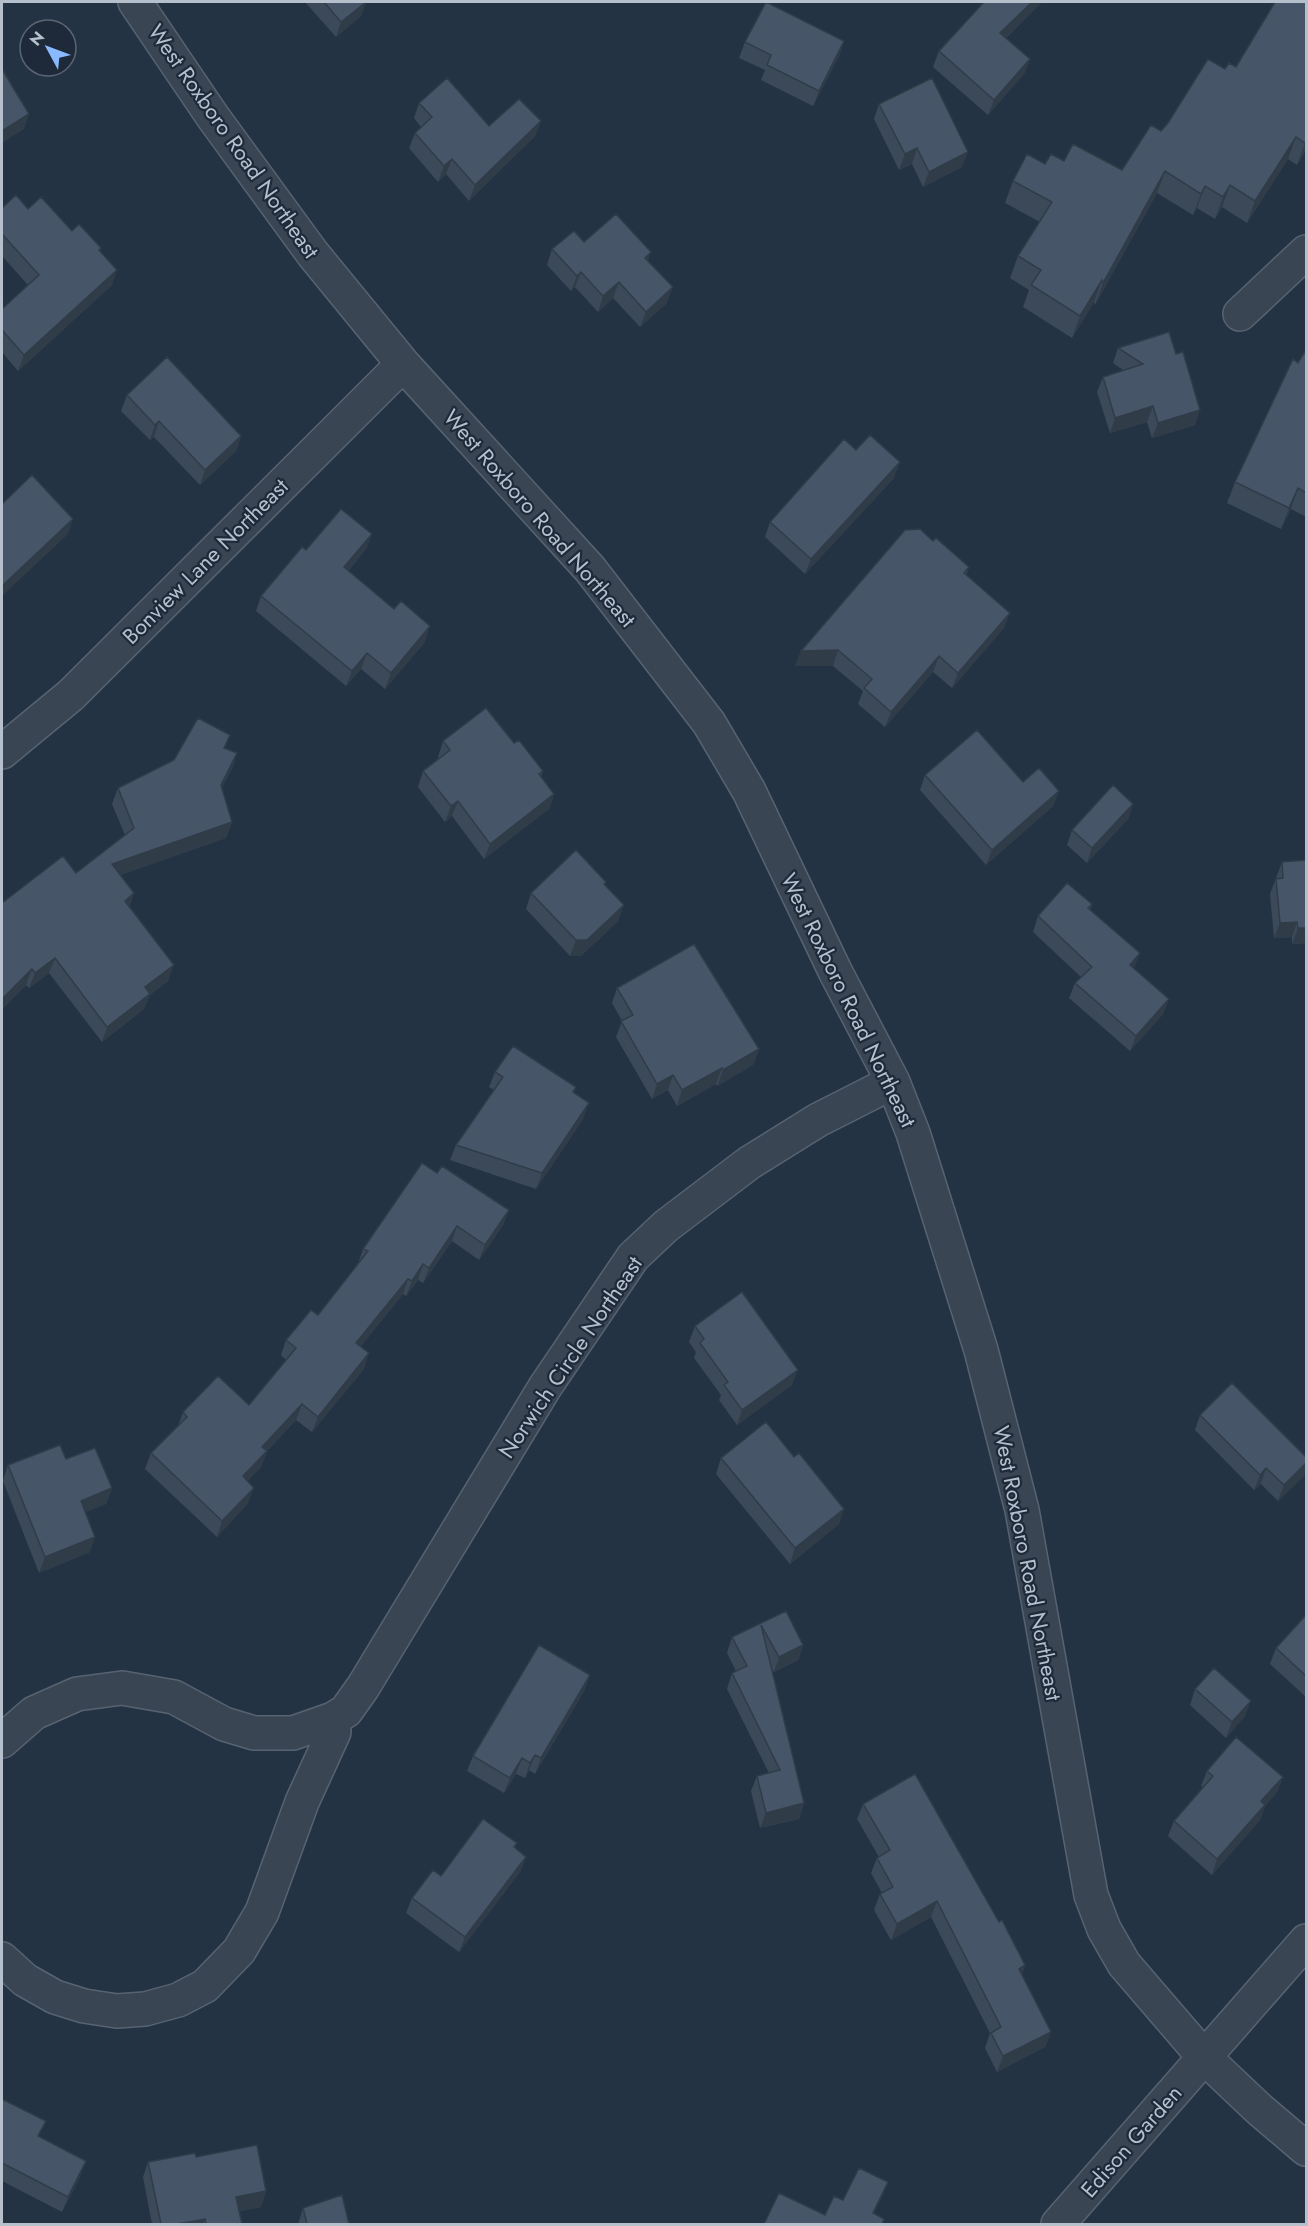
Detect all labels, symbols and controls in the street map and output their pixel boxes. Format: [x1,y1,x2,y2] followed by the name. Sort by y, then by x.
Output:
[141,17,328,265] street label: West Roxboro Road Northeast
[18,18,78,78] north arrow
[24,26,50,51] text: N
[436,402,644,634] street label: West Roxboro Road Northeast
[115,470,296,651] street label: Bonview Lane Northeast
[773,867,925,1133] street label: West Roxboro Road Northeast
[490,1249,650,1464] street label: Norwich Circle Northeast
[986,1423,1070,1704] street label: West Roxboro Road Northeast
[1073,2078,1189,2204] street label: Edison Garden

